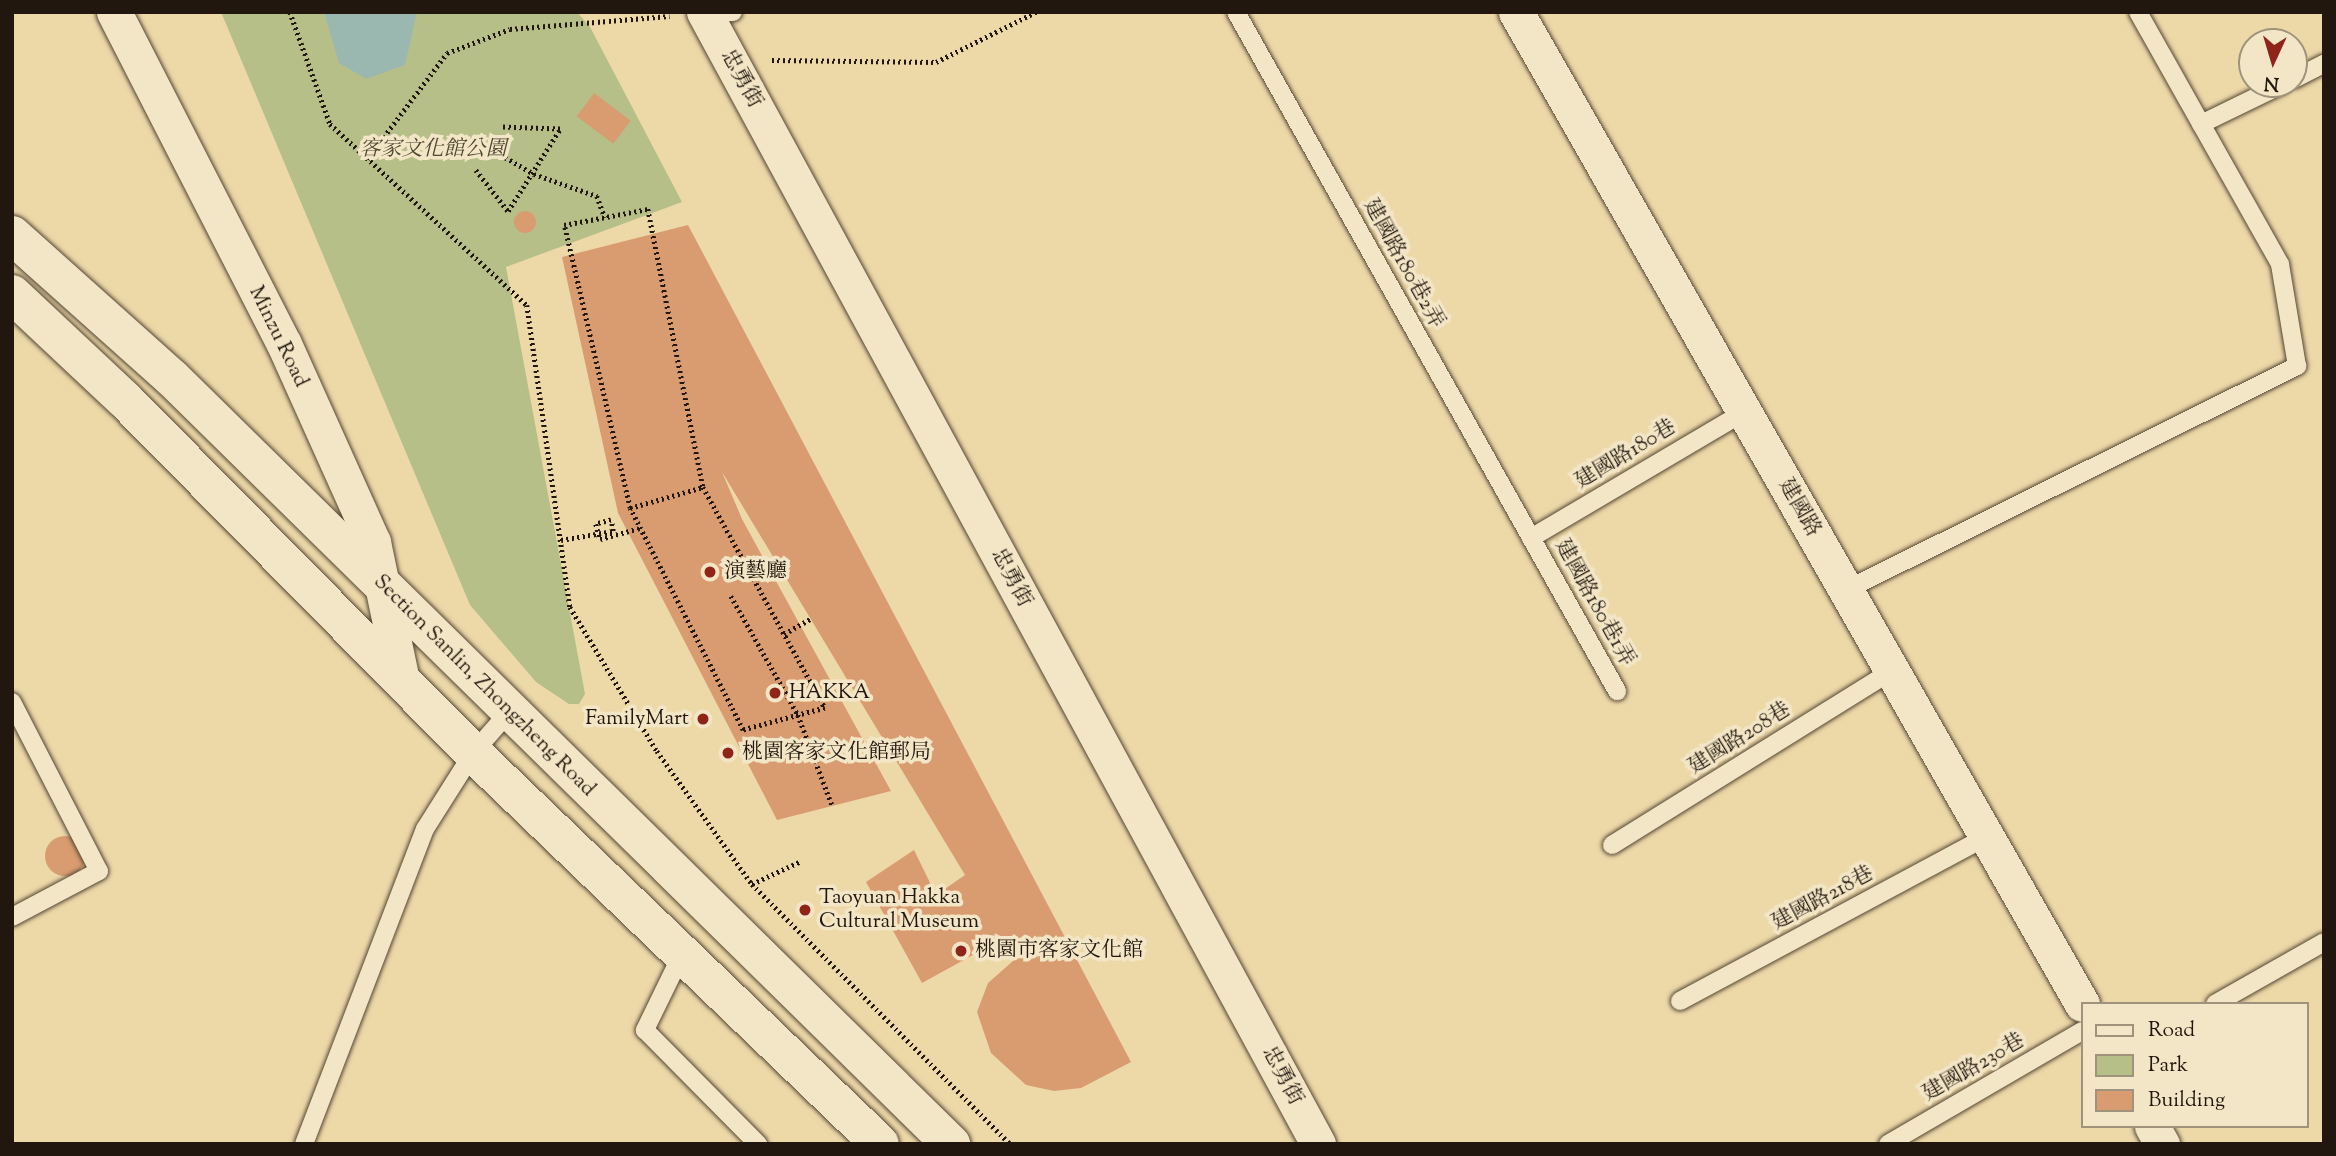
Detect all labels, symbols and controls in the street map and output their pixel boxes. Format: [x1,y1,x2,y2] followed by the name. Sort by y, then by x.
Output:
[2238,28,2308,98] north arrow
[715,45,767,113] street label: 忠勇街
[2263,68,2280,96] text: N
[360,137,506,163] park label: 客家文化館公園
[1357,195,1449,333] street label: 建國路180巷2弄
[243,282,313,392] street label: Minzu Road
[1571,415,1681,495] street label: 建國路180巷
[1772,474,1826,542] street label: 建國路
[1549,535,1639,671] street label: 建國路180巷1弄
[985,544,1037,612] street label: 忠勇街
[724,559,787,585] place label: 演藝廳
[702,564,718,580] marker: 演藝廳
[368,570,600,802] street label: Section Sanlin, Zhongzheng Road
[789,680,870,706] place label: HAKKA
[767,685,783,701] marker: HAKKA
[1684,698,1796,780] street label: 建國路208巷
[585,706,689,732] place label: FamilyMart
[695,711,711,727] marker: FamilyMart
[742,740,931,766] place label: 桃園客家文化館郵局
[720,745,736,761] marker: 桃園客家文化館郵局
[1768,862,1878,936] street label: 建國路218巷
[819,885,979,935] place label: Taoyuan Hakka Cultural Museum
[797,902,813,918] marker: Taoyuan Hakka Cultural Museum
[975,938,1143,964] place label: 桃園市客家文化館
[953,943,969,959] marker: 桃園市客家文化館
[2080,1002,2308,1128] legend
[2148,1016,2195,1046] text: Road
[1919,1029,2029,1107] street label: 建國路230巷
[1256,1042,1308,1110] street label: 忠勇街
[2148,1051,2188,1081] text: Park
[2148,1086,2225,1116] text: Building

